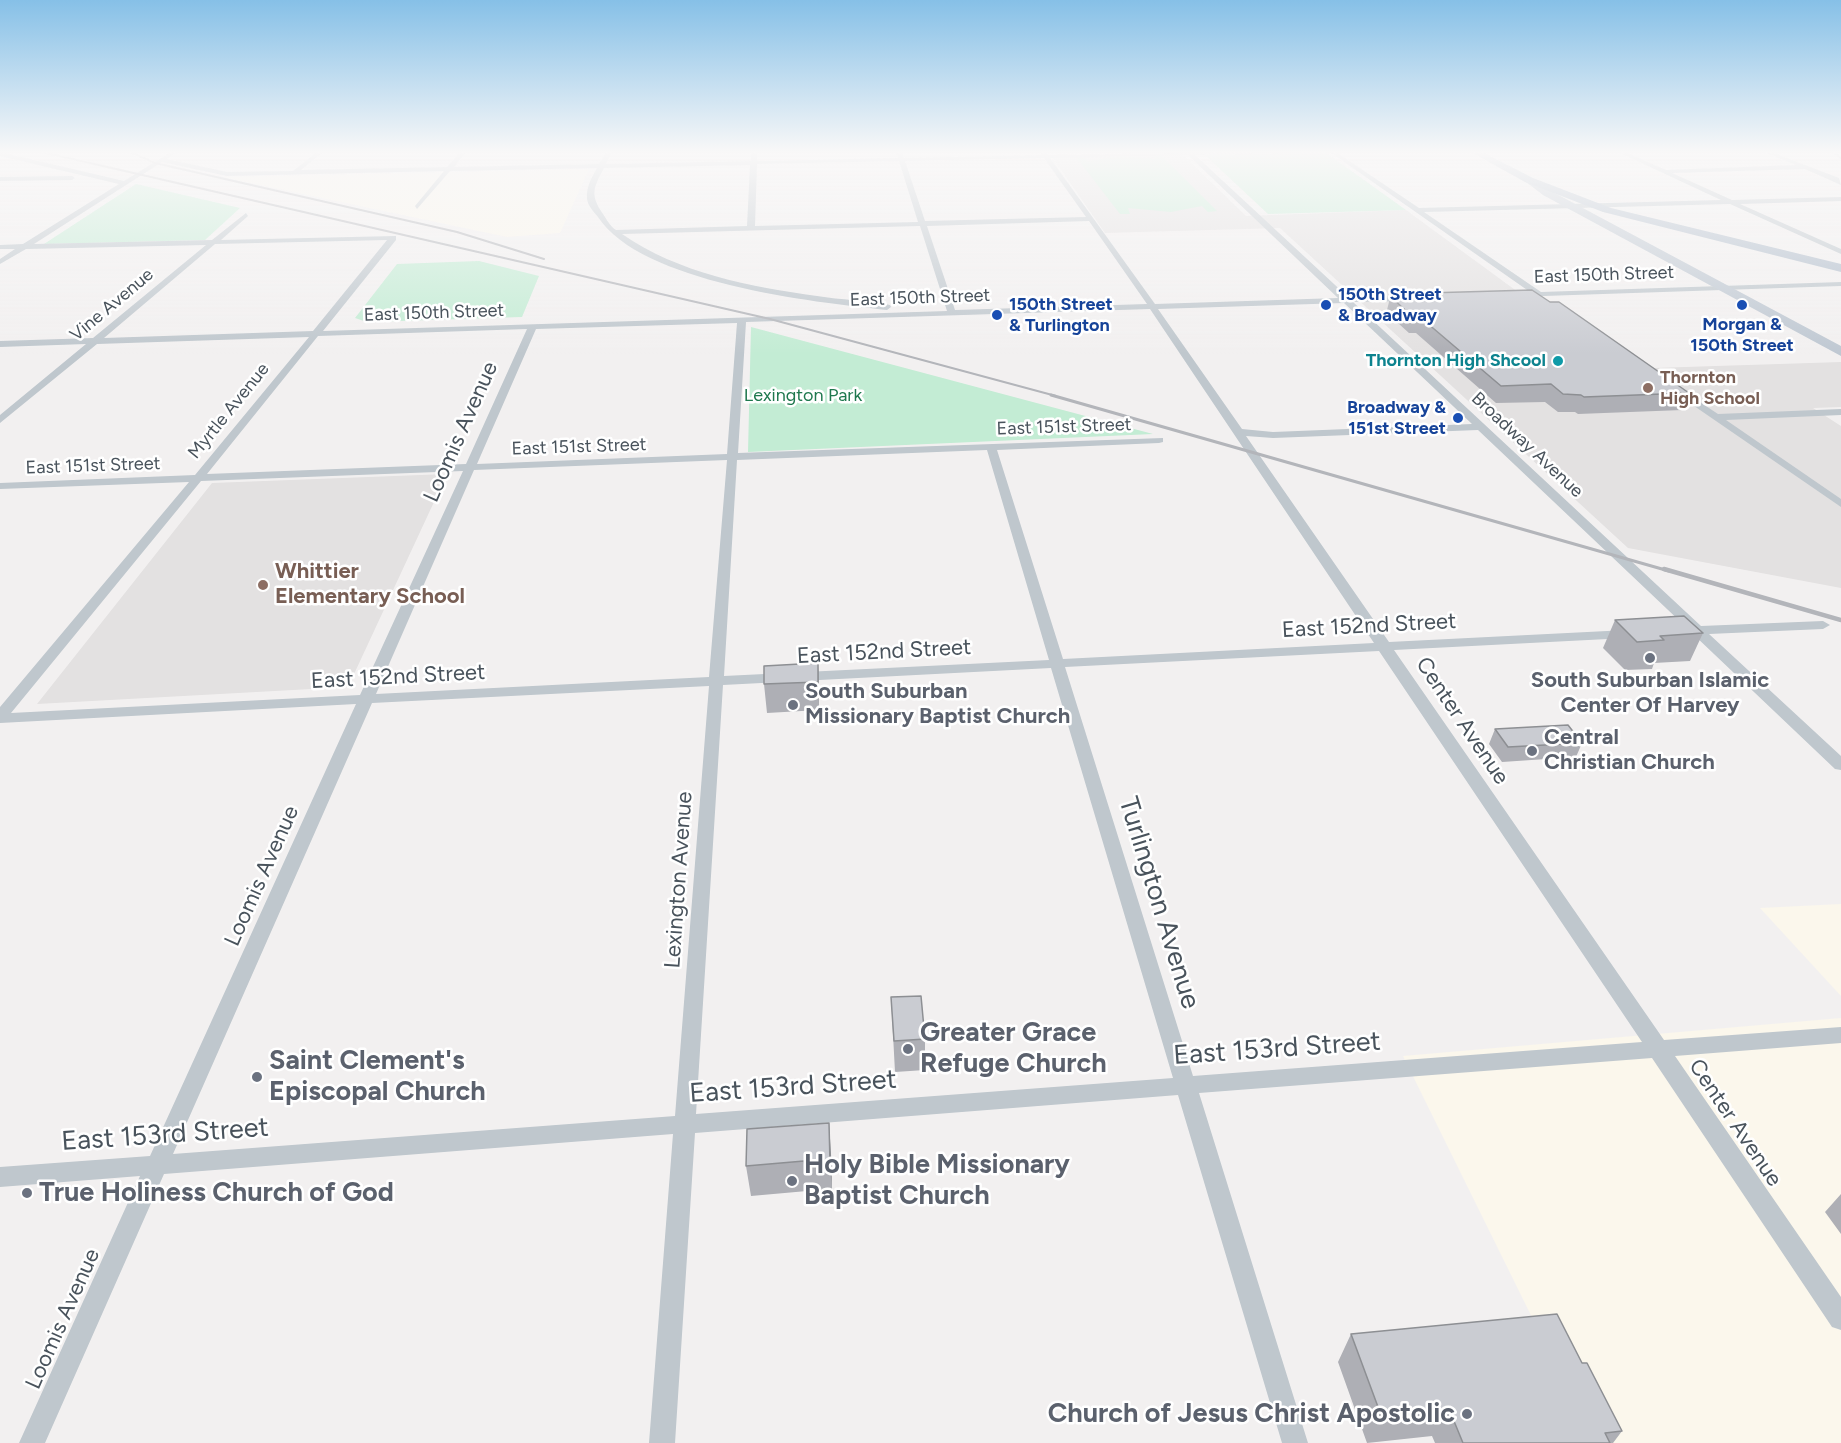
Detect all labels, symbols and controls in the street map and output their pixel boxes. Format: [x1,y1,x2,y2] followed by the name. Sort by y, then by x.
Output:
[1533,262,1675,288] street label: East 150th Street
[66,264,158,346] street label: Vine Avenue
[1338,284,1442,326] place label: 150th Street & Broadway
[849,285,991,311] street label: East 150th Street
[1009,294,1113,336] place label: 150th Street & Turlington
[1319,298,1333,312] marker: 150th Street & Broadway
[1735,298,1749,312] marker: Morgan & 150th Street
[363,300,505,326] street label: East 150th Street
[990,308,1004,322] marker: 150th Street & Turlington
[1690,314,1794,356] place label: Morgan & 150th Street
[1366,350,1546,372] place label: Thornton High Shcool
[1551,354,1565,368] marker: Thornton High Shcool
[418,358,504,506] street label: Loomis Avenue
[184,359,274,463] street label: Myrtle Avenue
[1660,367,1760,410] place label: Thornton High School
[1641,381,1655,395] marker: Thornton High School
[744,385,862,407] park label: Lexington Park
[1467,388,1587,502] street label: Broadway Avenue
[1347,397,1446,440] place label: Broadway & 151st Street
[1451,411,1465,425] marker: Broadway & 151st Street
[996,414,1132,440] street label: East 151st Street
[511,434,647,460] street label: East 151st Street
[25,453,161,479] street label: East 151st Street
[275,559,465,610] place label: Whittier Elementary School
[256,578,270,592] marker: Whittier Elementary School
[1281,608,1457,644] street label: East 152nd Street
[796,634,972,670] street label: East 152nd Street
[1643,651,1657,665] marker: South Suburban Islamic Center Of Harvey
[1410,652,1514,790] street label: Center Avenue
[310,659,486,695] street label: East 152nd Street
[1531,668,1769,720] place label: South Suburban Islamic Center Of Harvey
[805,679,1070,730] place label: South Suburban Missionary Baptist Church
[786,698,800,712] marker: South Suburban Missionary Baptist Church
[1544,725,1715,776] place label: Central Christian Church
[1525,744,1539,758] marker: Central Christian Church
[660,791,698,969] street label: Lexington Avenue
[1111,793,1207,1013] street label: Turlington Avenue
[219,802,305,950] street label: Loomis Avenue
[920,1017,1107,1080] place label: Greater Grace Refuge Church
[1172,1026,1382,1072] street label: East 153rd Street
[901,1042,915,1056] marker: Greater Grace Refuge Church
[269,1045,486,1108] place label: Saint Clement's Episcopal Church
[1683,1054,1787,1192] street label: Center Avenue
[688,1064,898,1110] street label: East 153rd Street
[250,1070,264,1084] marker: Saint Clement's Episcopal Church
[60,1112,270,1158] street label: East 153rd Street
[804,1149,1070,1212] place label: Holy Bible Missionary Baptist Church
[785,1174,799,1188] marker: Holy Bible Missionary Baptist Church
[39,1177,394,1209] place label: True Holiness Church of God
[20,1186,34,1200] marker: True Holiness Church of God
[20,1245,106,1393] street label: Loomis Avenue
[1048,1398,1455,1430] place label: Church of Jesus Christ Apostolic
[1460,1407,1474,1421] marker: Church of Jesus Christ Apostolic

